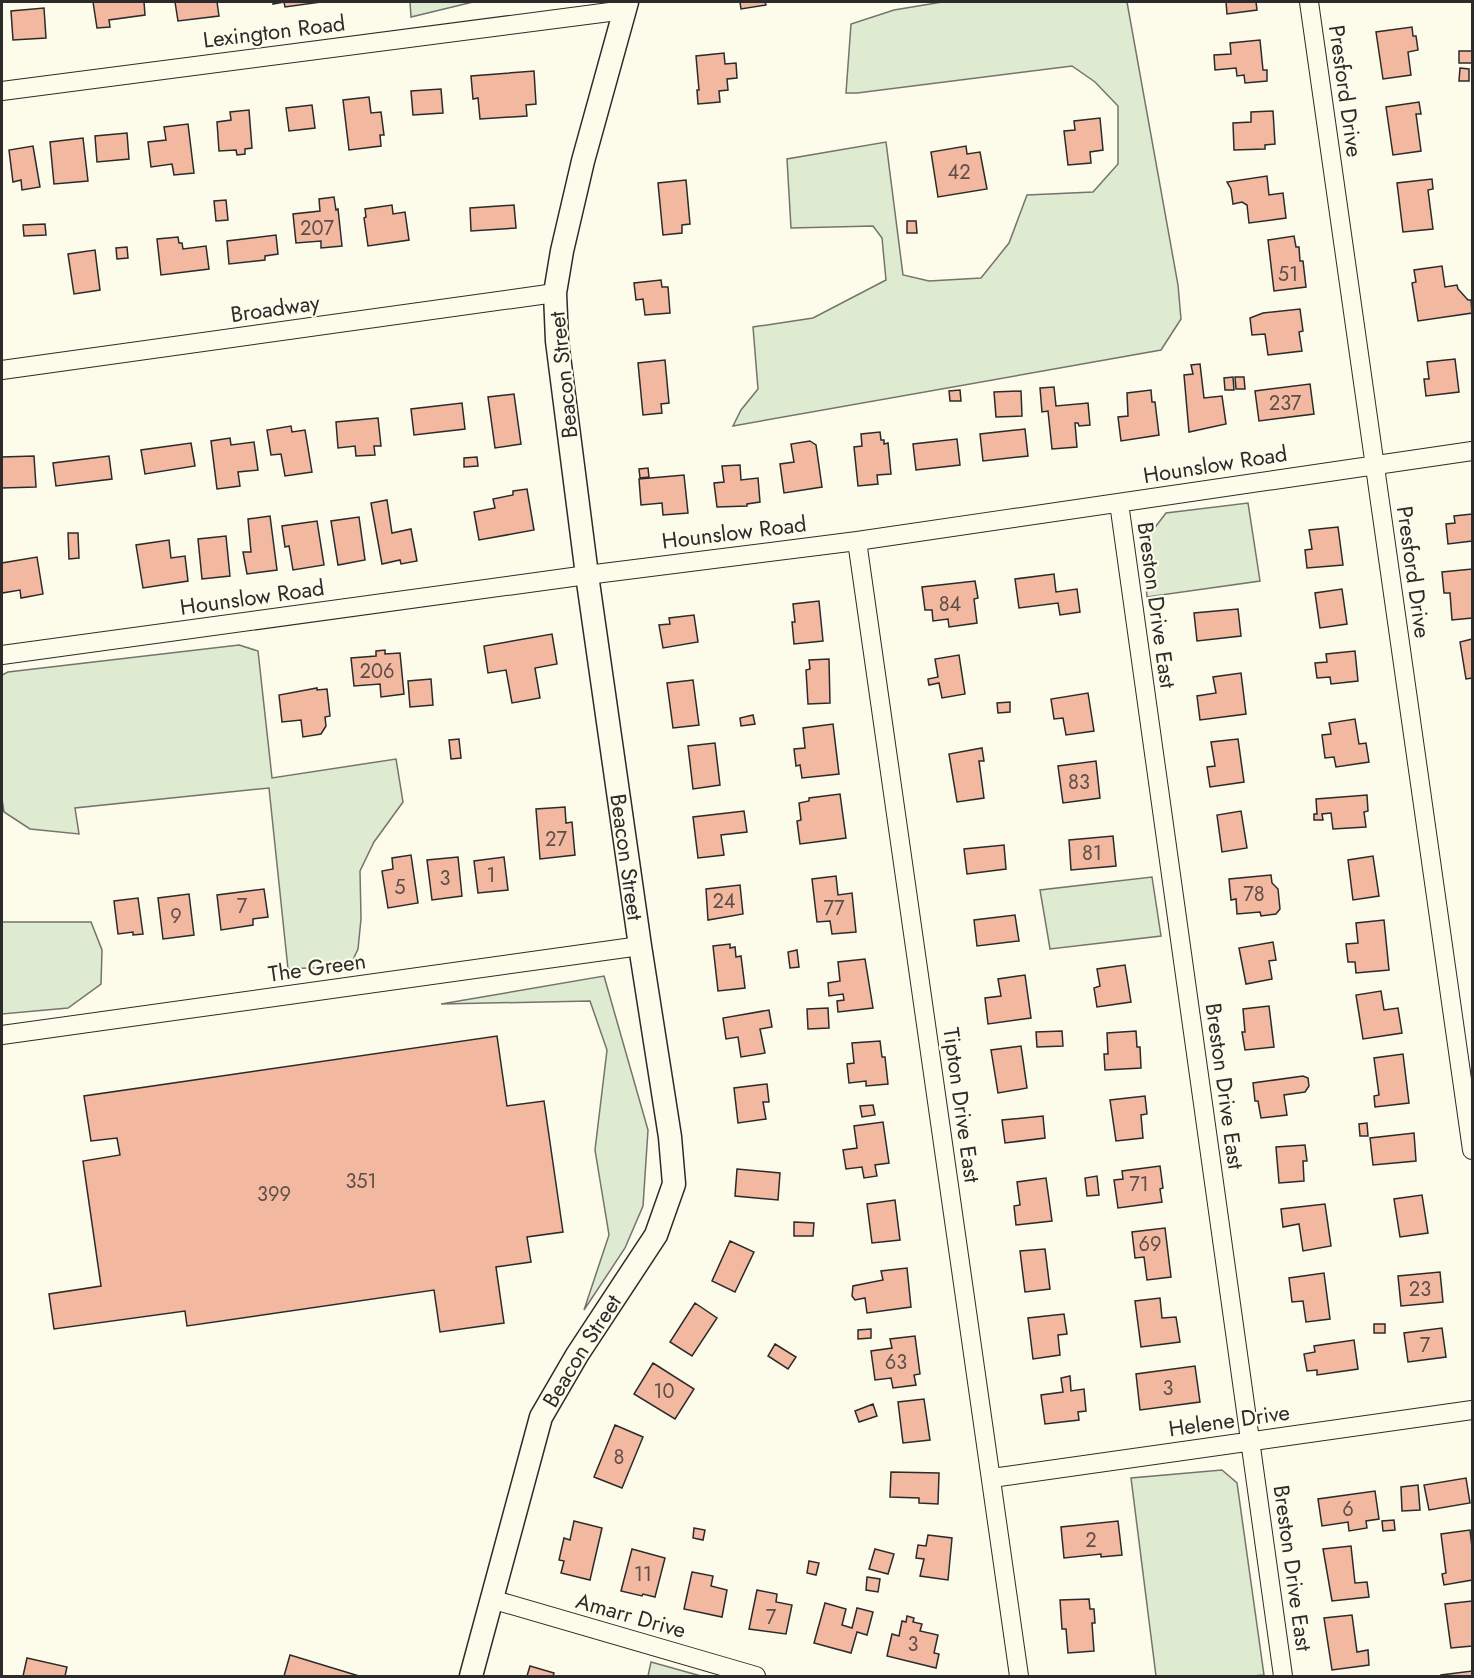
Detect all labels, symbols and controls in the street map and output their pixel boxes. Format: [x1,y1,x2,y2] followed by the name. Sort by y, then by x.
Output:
[201,6,347,56] street label: Lexington Road
[1321,23,1371,159] street label: Presford Drive
[947,158,971,187] house number: 42
[300,214,334,243] house number: 207
[1278,260,1298,289] house number: 51
[228,286,322,330] street label: Broadway
[540,309,586,440] street label: Beacon Street
[1269,389,1302,418] house number: 237
[1141,437,1289,491] street label: Hounslow Road
[1389,504,1439,640] street label: Presford Drive
[660,507,808,557] street label: Hounslow Road
[1130,520,1185,691] street label: Breston Drive East
[178,571,326,623] street label: Hounslow Road
[939,590,962,619] house number: 84
[360,657,394,686] house number: 206
[1068,768,1090,797] house number: 83
[602,792,652,923] street label: Beacon Street
[545,825,567,854] house number: 27
[1082,839,1102,868] house number: 81
[487,861,496,890] house number: 1
[440,864,451,893] house number: 3
[394,873,406,902] house number: 5
[1243,880,1265,909] house number: 78
[712,887,736,916] house number: 24
[237,892,248,921] house number: 7
[824,894,845,923] house number: 77
[170,902,182,931] house number: 9
[266,944,368,990] street label: The Green
[1198,1001,1253,1172] street label: Breston Drive East
[935,1025,989,1185] street label: Tipton Drive East
[345,1167,377,1196] house number: 351
[1129,1170,1149,1199] house number: 71
[257,1180,291,1209] house number: 399
[1138,1230,1162,1259] house number: 69
[1409,1275,1431,1304] house number: 23
[534,1287,629,1413] street label: Beacon Street
[1420,1331,1431,1360] house number: 7
[885,1348,907,1377] house number: 63
[1163,1374,1174,1403] house number: 3
[654,1377,675,1406] house number: 10
[1166,1396,1292,1444] street label: Helene Drive
[614,1443,624,1472] house number: 8
[1266,1483,1321,1654] street label: Breston Drive East
[1342,1495,1354,1524] house number: 6
[1085,1526,1097,1555] house number: 2
[634,1560,652,1589] house number: 11
[572,1584,690,1646] street label: Amarr Drive
[766,1603,777,1632] house number: 7
[908,1630,919,1659] house number: 3

